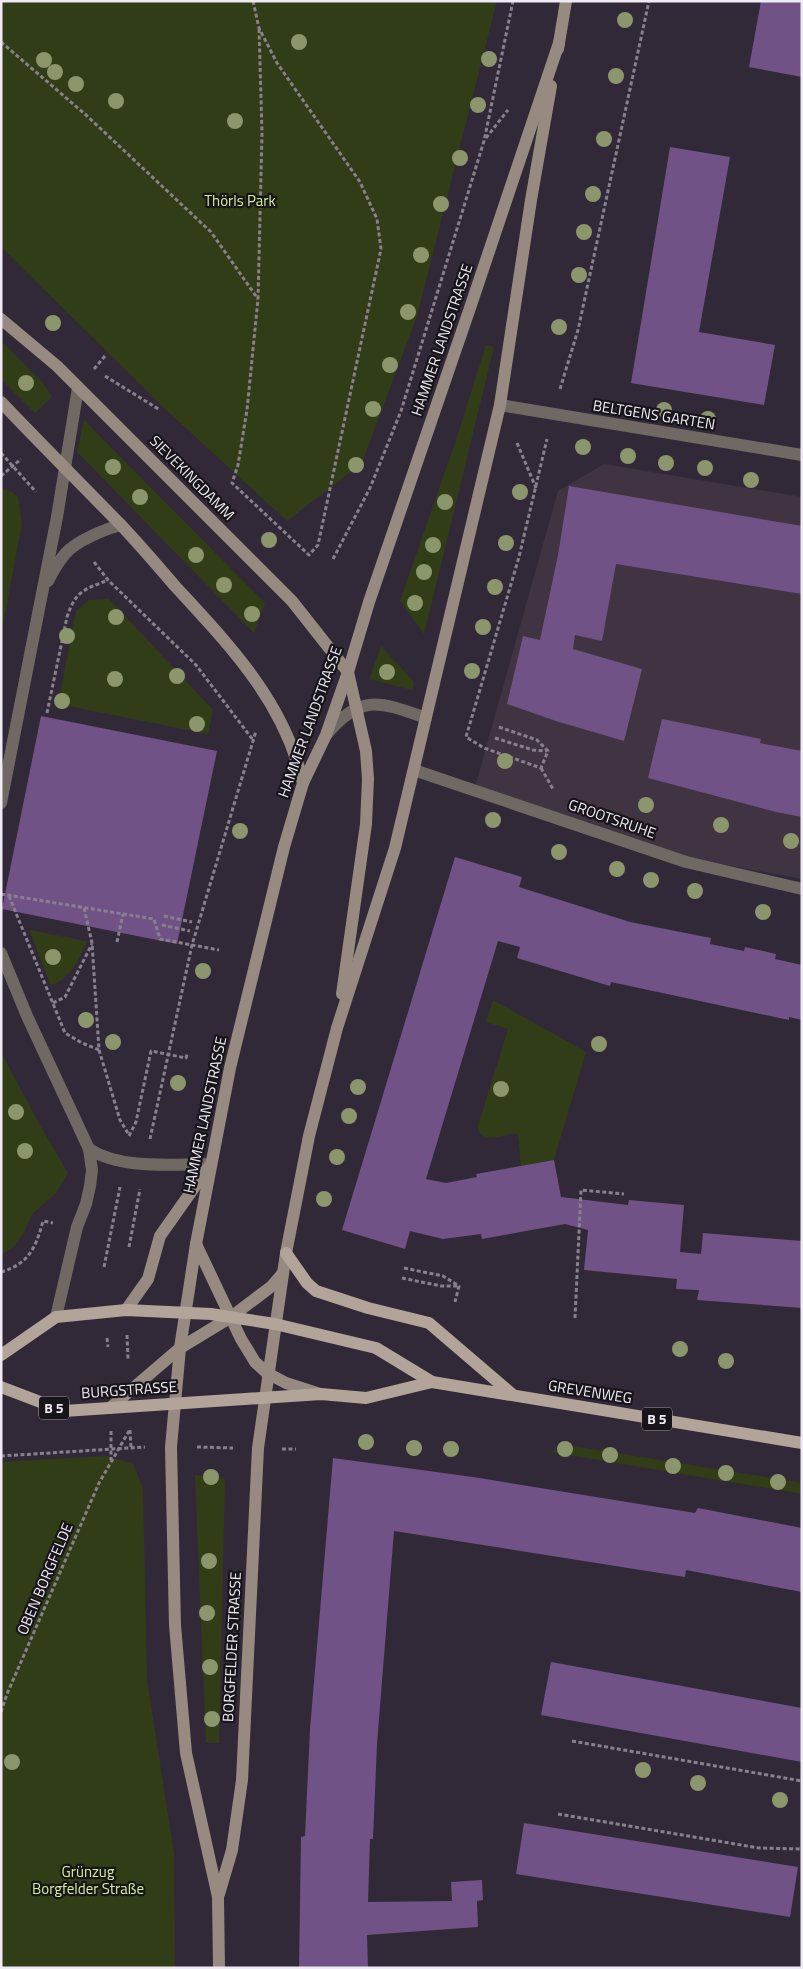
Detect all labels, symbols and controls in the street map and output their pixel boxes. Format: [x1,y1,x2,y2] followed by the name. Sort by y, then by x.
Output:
[204,189,276,212] park label: Thörls Park
[405,261,478,419] street label: HAMMER LANDSTRASSE
[591,393,717,436] street label: BELTGENS GARTEN
[144,430,240,526] street label: SIEVEKINGDAMM
[271,643,348,801] street label: HAMMER LANDSTRASSE
[565,793,659,844] street label: GROOTSRUHE
[177,1034,232,1195] street label: HAMMER LANDSTRASSE
[546,1374,634,1409] street label: GREVENWEG
[80,1375,178,1404] street label: BURGSTRASSE
[39,1396,69,1420] road number: B 5
[642,1408,672,1430] road number: B 5
[11,1519,79,1638] street label: OBEN BORGFELDE
[216,1571,247,1722] street label: BORGFELDER STRASSE
[32,1860,144,1900] park label: Grünzug Borgfelder Straße

